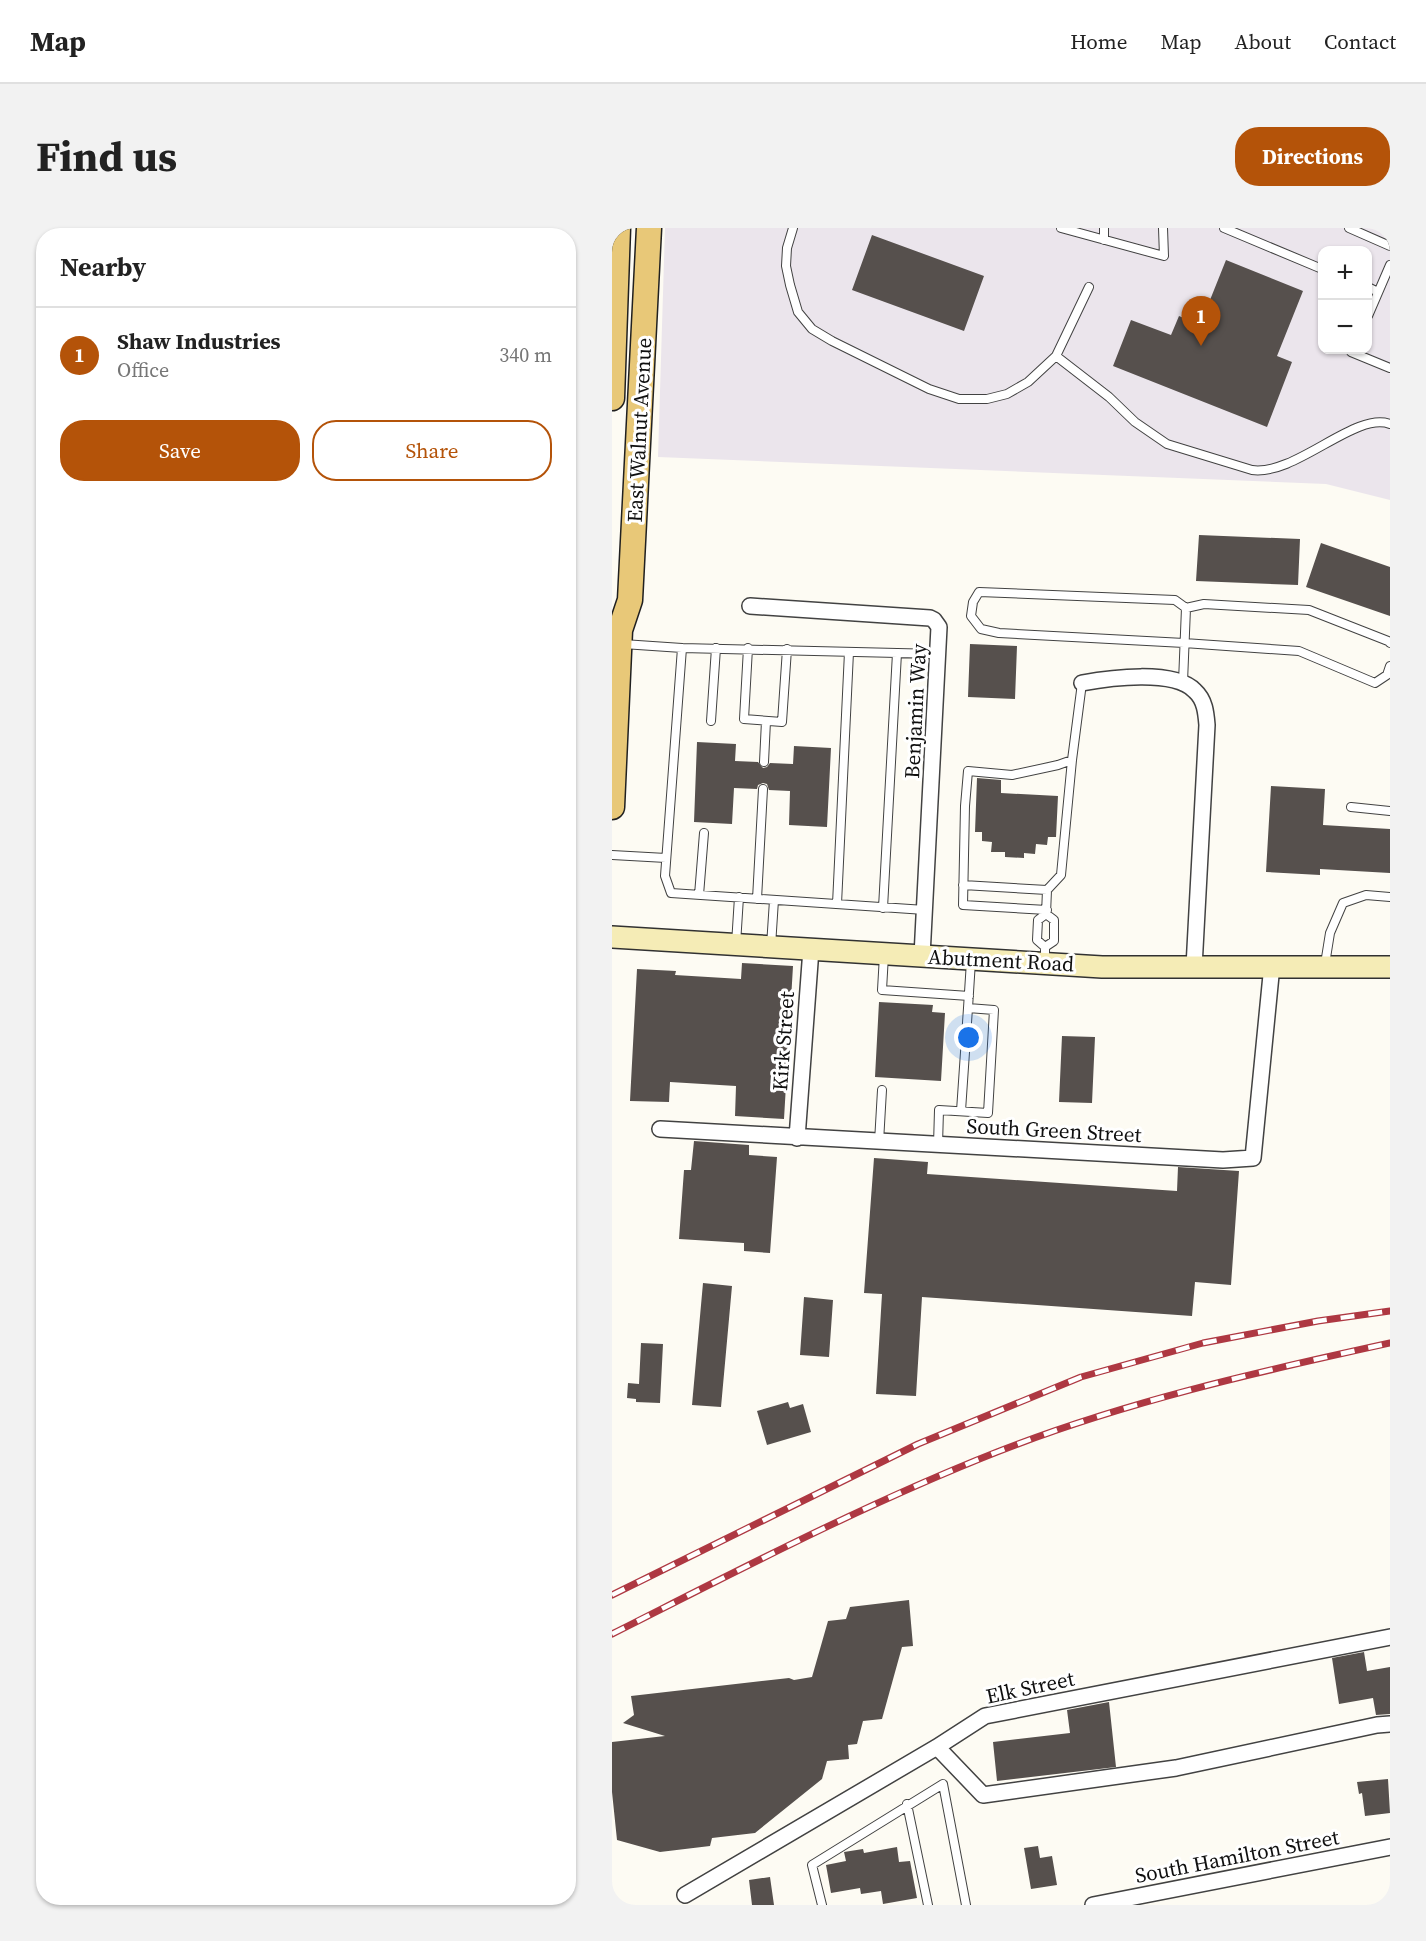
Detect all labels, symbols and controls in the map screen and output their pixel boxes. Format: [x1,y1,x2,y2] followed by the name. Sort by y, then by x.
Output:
[30,22,86,60] text: Map
[1070,27,1128,56] text: Home
[1161,27,1202,56] text: Map
[1235,27,1291,56] text: About
[1324,27,1396,56] text: Contact
[36,127,177,185] text: Find us
[1235,127,1390,186] button: Directions
[1318,246,1372,354] map controls
[1318,246,1372,300] button: +
[60,249,146,285] text: Nearby
[1182,296,1220,346] pin: 1
[1318,300,1372,354] button: −
[117,326,281,356] text: Shaw Industries
[620,337,658,523] street label: East Walnut Avenue
[74,341,85,369] text: 1
[499,341,552,369] text: 340 m
[117,356,169,384] text: Office
[60,420,300,481] button: Save
[312,420,552,481] button: Share
[897,643,933,779] street label: Benjamin Way
[927,942,1075,978] street label: Abutment Road
[765,990,801,1092] street label: Kirk Street
[954,1023,983,1052] your location
[966,1111,1142,1149] street label: South Green Street
[983,1663,1077,1710] street label: Elk Street
[1133,1822,1342,1890] street label: South Hamilton Street

